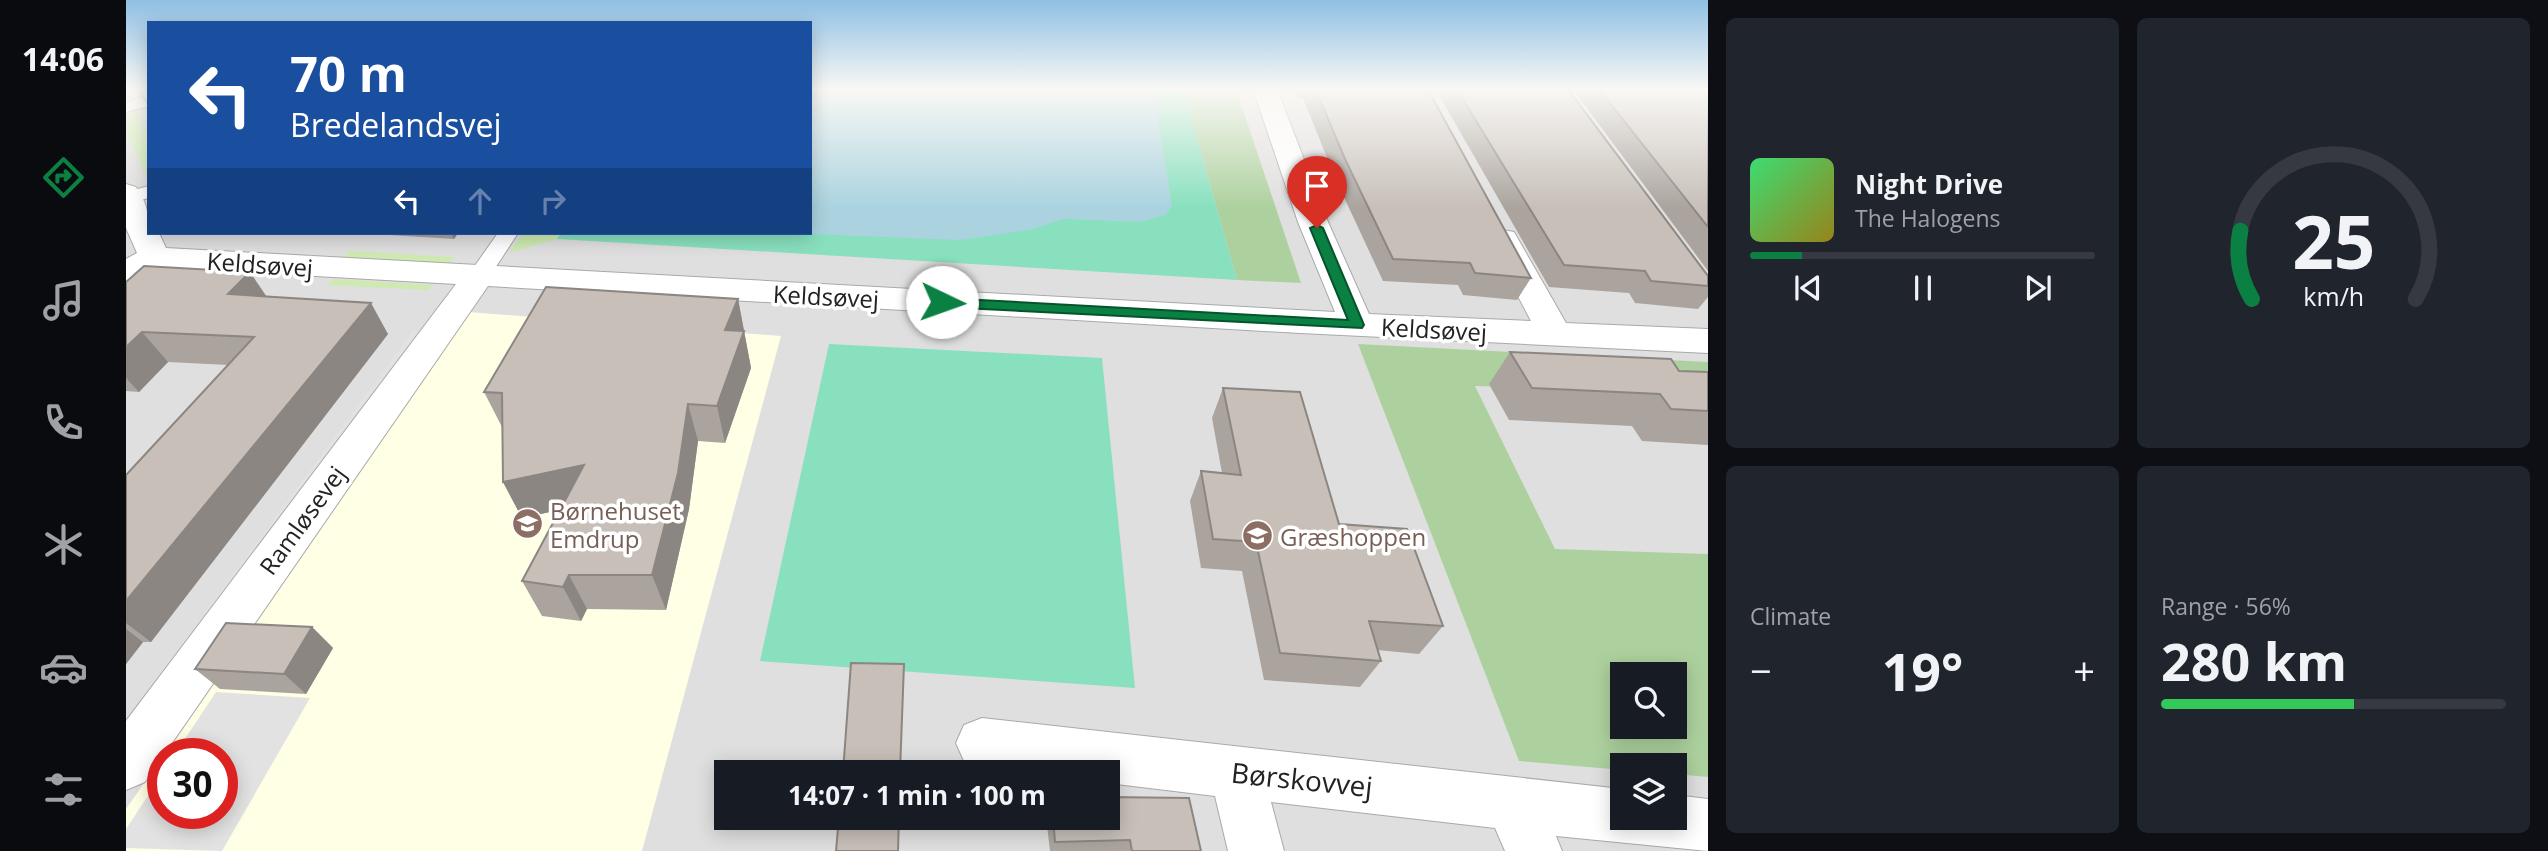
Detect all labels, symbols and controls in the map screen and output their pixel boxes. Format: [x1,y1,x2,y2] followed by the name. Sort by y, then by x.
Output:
[22,37,104,80] text: 14:06
[290,40,407,106] text: 70 m
[175,49,266,140] icon: left
[290,103,502,146] text: Bredelandsvej
[39,153,88,202] icon: directions
[1287,156,1347,228] pin
[1855,166,2003,202] text: Night Drive
[1298,167,1336,205] icon: arrive
[388,182,426,220] icon: left
[461,182,499,220] icon: ahead
[534,182,572,220] icon: right
[2292,191,2375,290] text: 25
[1855,202,2001,234] text: The Halogens
[206,244,314,284] street label: Keldsøvej
[905,265,979,339] position arrow
[1789,269,1827,307] icon: previous
[1904,269,1942,307] icon: pause
[2019,269,2057,307] icon: next
[39,276,88,325] icon: music
[772,277,880,315] street label: Keldsøvej
[2303,279,2364,313] text: km/h
[1380,310,1488,348] street label: Keldsøvej
[39,398,88,447] icon: phone
[251,459,353,581] street label: Ramløsevej
[550,494,681,555] place label: Børnehuset Emdrup
[510,507,544,541] school or university icon: Børnehuset Emdrup
[1240,519,1274,553] school or university icon: Græshoppen
[39,520,88,569] icon: climate
[1280,520,1426,553] place label: Græshoppen
[2161,590,2291,622] text: Range · 56%
[1750,600,1831,632] text: Climate
[2161,625,2347,696] text: 280 km
[1882,635,1963,706] text: 19°
[39,643,88,692] icon: car
[1750,644,1772,696] text: −
[2073,644,2095,696] text: +
[1610,662,1687,830] map controls
[1610,662,1687,739] button: search
[147,738,238,829] speed limit sign: 30
[1229,753,1375,805] street label: Børskovvej
[1610,753,1687,830] button: layers
[39,765,88,814] icon: filters
[788,777,1046,813] text: 14:07 · 1 min · 100 m

